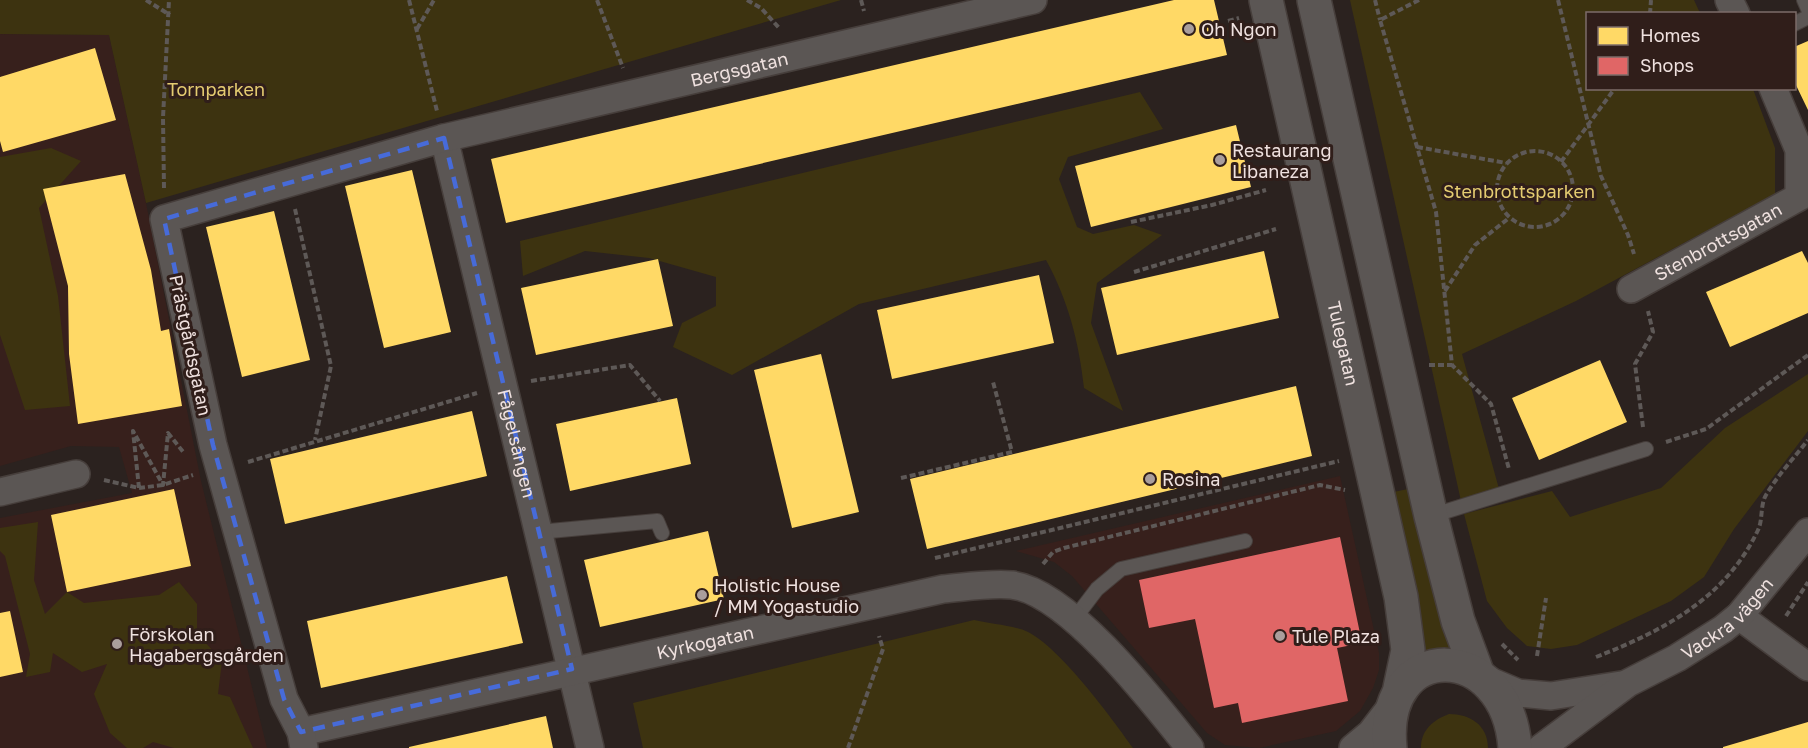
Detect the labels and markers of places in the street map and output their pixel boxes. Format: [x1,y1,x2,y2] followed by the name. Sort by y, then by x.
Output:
[1201,18,1277,40] place label: Oh Ngon
[1182,22,1196,36] marker: Oh Ngon
[1232,139,1331,182] place label: Restaurang Libaneza
[1213,153,1227,167] marker: Restaurang Libaneza
[1162,468,1220,490] place label: Rosina
[1143,472,1157,486] marker: Rosina
[714,574,859,617] place label: Holistic House / MM Yogastudio
[695,588,709,602] marker: Holistic House / MM Yogastudio
[129,623,284,666] place label: Förskolan Hagabergsgården
[1292,625,1380,647] place label: Tule Plaza
[1273,629,1287,643] marker: Tule Plaza
[110,637,124,651] marker: Förskolan Hagabergsgården

